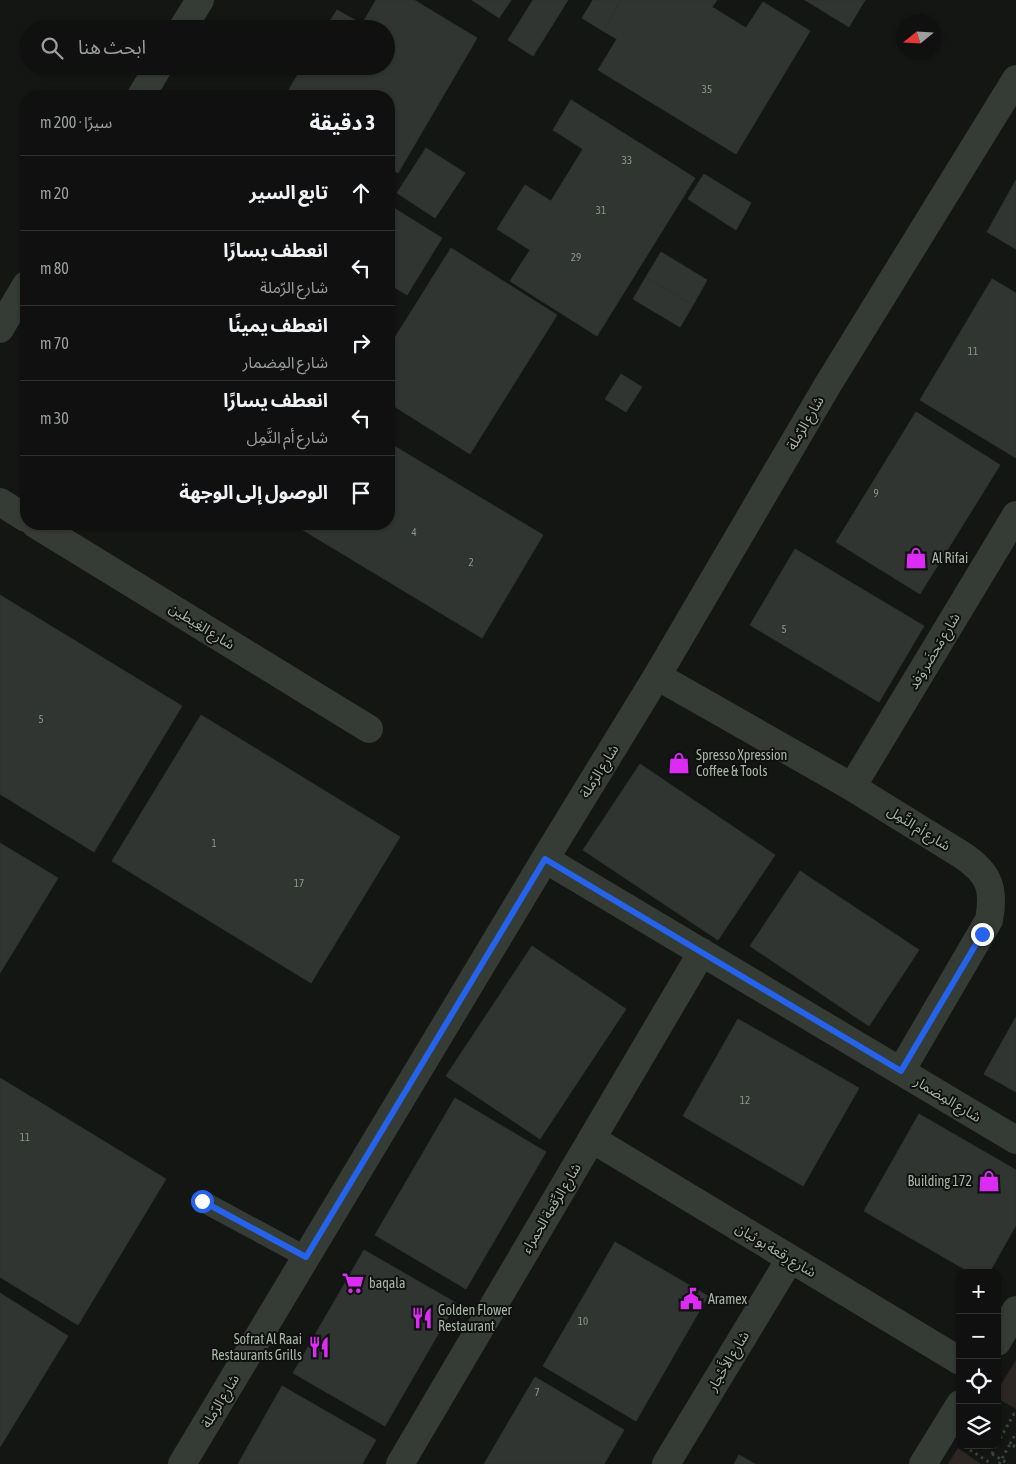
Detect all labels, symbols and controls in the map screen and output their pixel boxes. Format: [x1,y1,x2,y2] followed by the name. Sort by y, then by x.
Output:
[896,15,941,60] north arrow
[20,20,395,75] search box
[38,34,66,62] icon: search
[78,36,146,58] text: ابحث هنا
[702,83,712,95] house number: 35
[309,110,375,134] text: 3 دقيقة
[40,113,112,131] text: سيرًا · 200 m
[622,154,632,166] house number: 33
[347,179,375,207] icon: ahead
[249,181,328,203] text: تابع السير
[40,184,69,202] text: 20 m
[596,204,606,216] house number: 31
[223,239,328,261] text: انعطف يسارًا
[571,251,581,263] house number: 29
[347,254,375,282] icon: left
[40,259,69,277] text: 80 m
[260,278,328,296] text: شارع الرّملة
[228,314,328,336] text: انعطف يمينًا
[347,329,375,357] icon: right
[40,334,69,352] text: 70 m
[968,345,978,357] house number: 11
[242,353,328,371] text: شارع المِضمار
[223,389,328,411] text: انعطف يسارًا
[783,393,829,454] street label: شارع الرّملة
[347,404,375,432] icon: left
[40,409,69,427] text: 30 m
[247,428,328,446] text: شارع أم النَّمِل
[347,479,375,507] icon: arrive
[179,481,328,503] text: الوصول إلى الوجهة
[873,487,879,499] house number: 9
[411,526,417,538] house number: 4
[903,545,929,571] shop icon: Al Rifai
[932,550,968,566] place label: Al Rifai
[468,556,474,568] house number: 2
[165,600,238,655] street label: شارع الغِيطين
[905,610,966,694] street label: شارع مَحضَر وَفد
[781,623,787,635] house number: 5
[38,713,44,725] house number: 5
[576,742,624,802] street label: شارع الرّملة
[696,747,787,779] place label: Spresso Xpression Coffee & Tools
[666,750,692,776] shop icon: Spresso Xpression Coffee & Tools
[883,801,954,856] street label: شارع أم النَّمِل
[211,837,217,849] house number: 1
[294,877,304,889] house number: 17
[971,923,994,946] route end
[909,1072,984,1128] street label: شارع المِضمار
[740,1094,750,1106] house number: 12
[20,1131,30,1143] house number: 11
[518,1160,587,1257] street label: شارع الرِّقعة الحمراء
[976,1168,1002,1194] shop icon: Building 172
[907,1173,972,1189] place label: Building 172
[191,1190,214,1213] route start
[731,1220,819,1283] street label: شارع رِقعة بو ثبان
[956,1269,1001,1449] map controls
[956,1269,1001,1314] button: +
[340,1270,366,1296] supermarket icon: baqala
[369,1275,406,1291] place label: baqala
[678,1286,704,1312] public building icon: Aramex
[708,1291,748,1307] place label: Aramex
[438,1302,512,1334] place label: Golden Flower Restaurant
[409,1305,435,1331] restaurant icon: Golden Flower Restaurant
[956,1314,1001,1359] button: −
[578,1315,588,1327] house number: 10
[701,1327,755,1396] street label: شارع الأَحْجار
[211,1331,302,1363] place label: Sofrat Al Raai Restaurants Grills
[306,1334,332,1360] restaurant icon: Sofrat Al Raai Restaurants Grills
[956,1359,1001,1404] button: locate
[198,1371,245,1432] street label: شارع الرّملة
[534,1386,540,1398] house number: 7
[956,1404,1001,1449] button: layers

